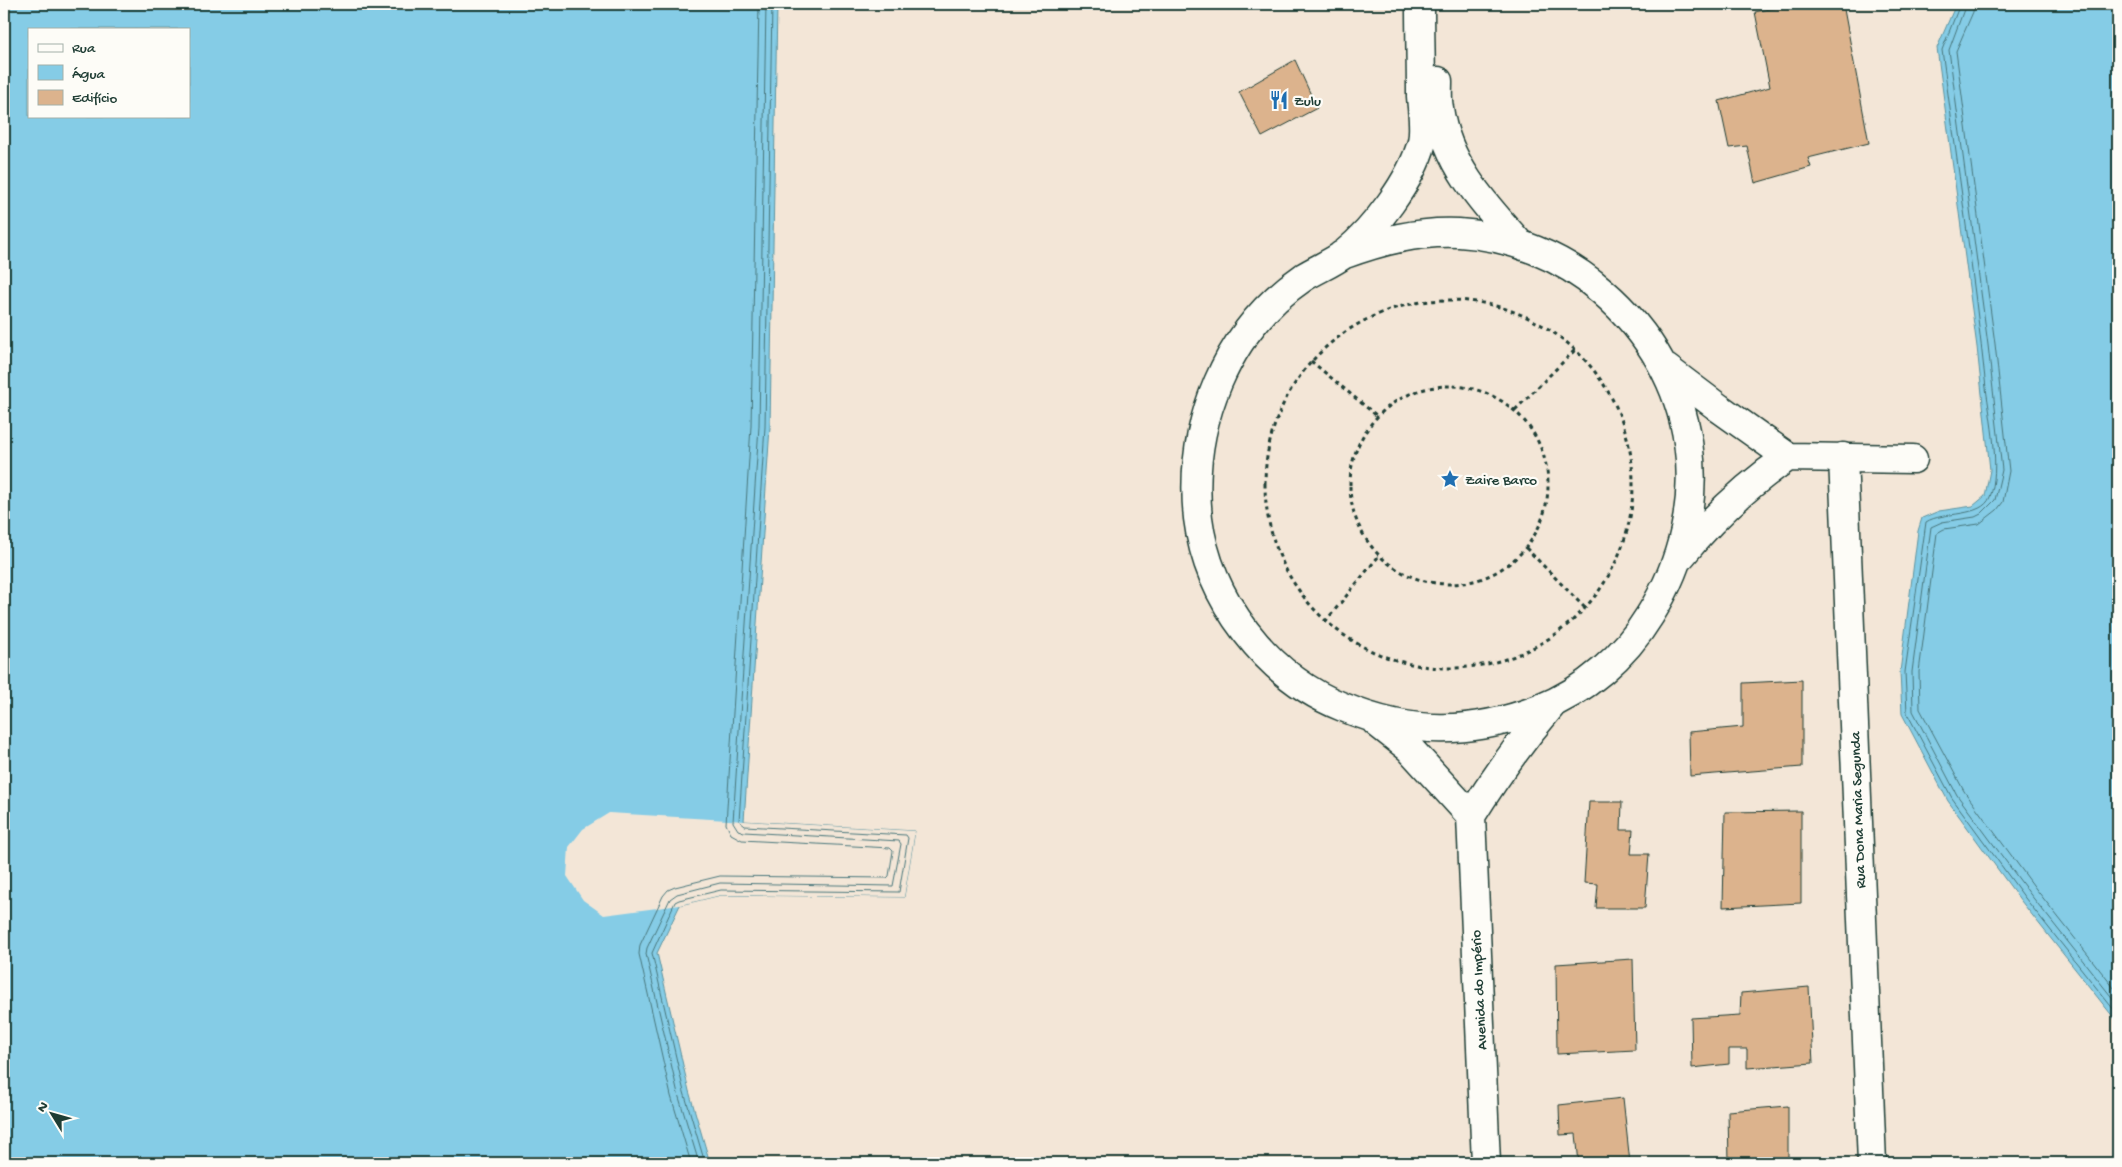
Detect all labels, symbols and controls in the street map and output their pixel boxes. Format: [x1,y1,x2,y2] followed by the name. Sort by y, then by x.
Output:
[28,28,190,118] legend
[72,40,96,58] text: Rua
[72,66,105,84] text: Água
[1268,89,1290,111] restaurant icon: Zulu
[72,90,118,108] text: Edifício
[1294,93,1321,111] place label: Zulu
[1439,468,1461,490] place icon: Zaire Barco
[1465,472,1537,490] place label: Zaire Barco
[1847,730,1871,889] street label: Rua Dona Maria Segunda
[1468,929,1492,1050] street label: Avenida do Império
[28,1090,78,1140] north arrow
[34,1099,53,1116] text: N

